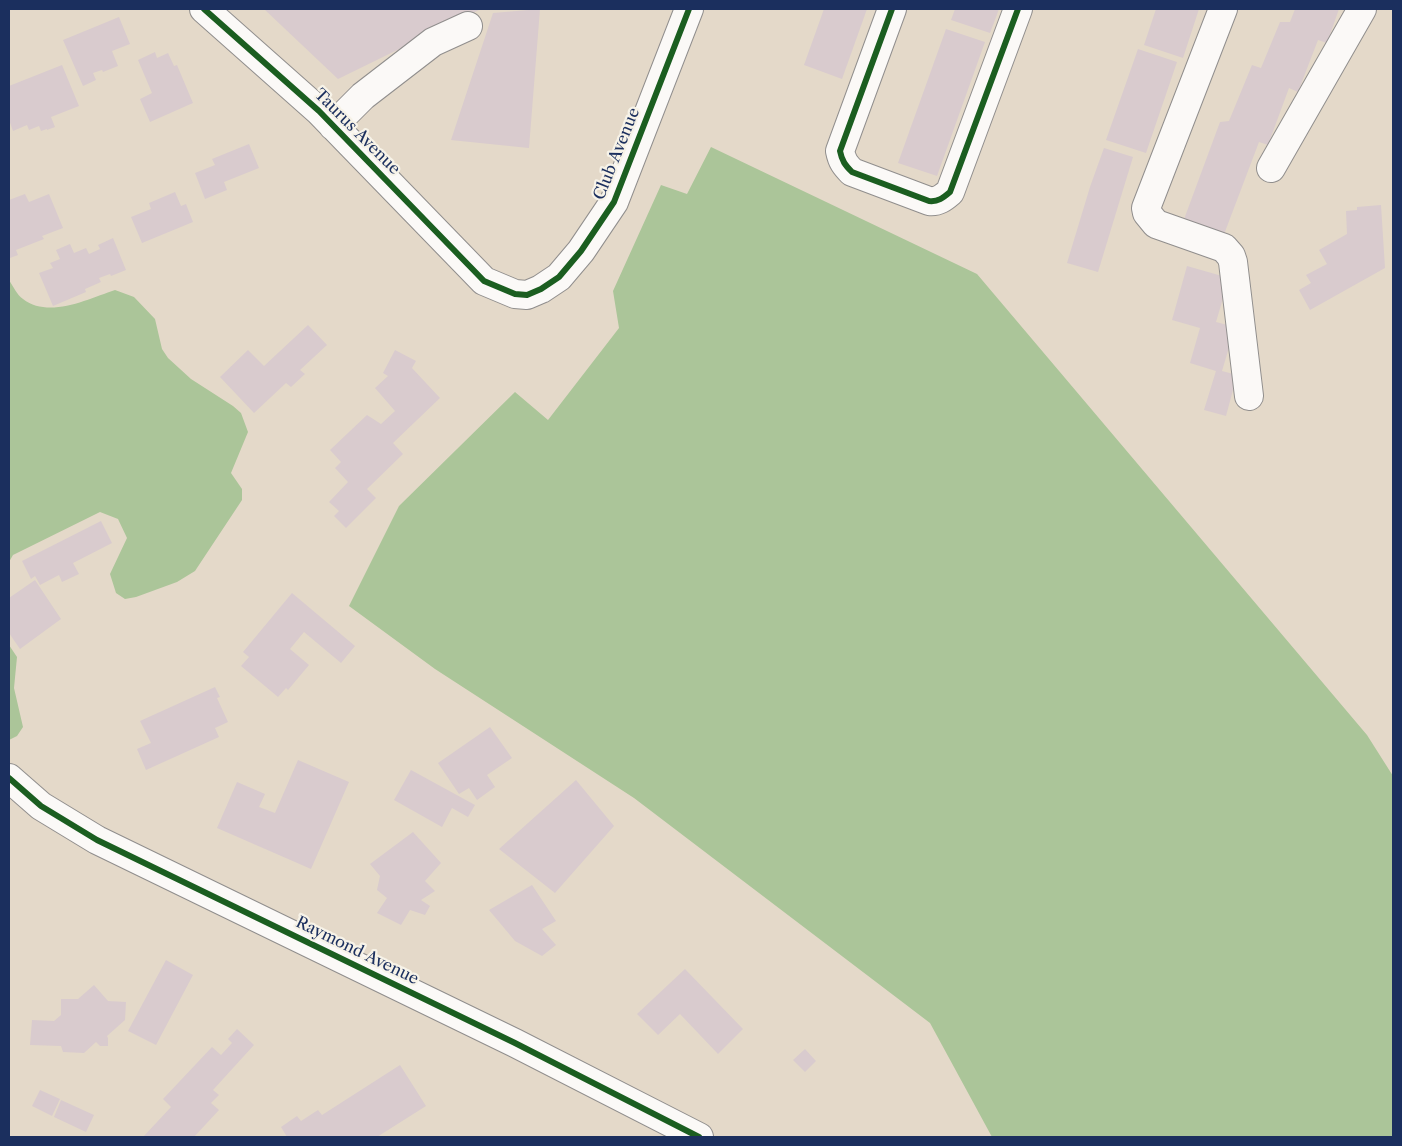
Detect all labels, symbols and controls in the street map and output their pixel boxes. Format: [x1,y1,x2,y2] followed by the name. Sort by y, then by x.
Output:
[310,85,404,179] street label: Taurus Avenue
[590,105,644,203] street label: Club Avenue
[292,913,422,989] street label: Raymond Avenue

